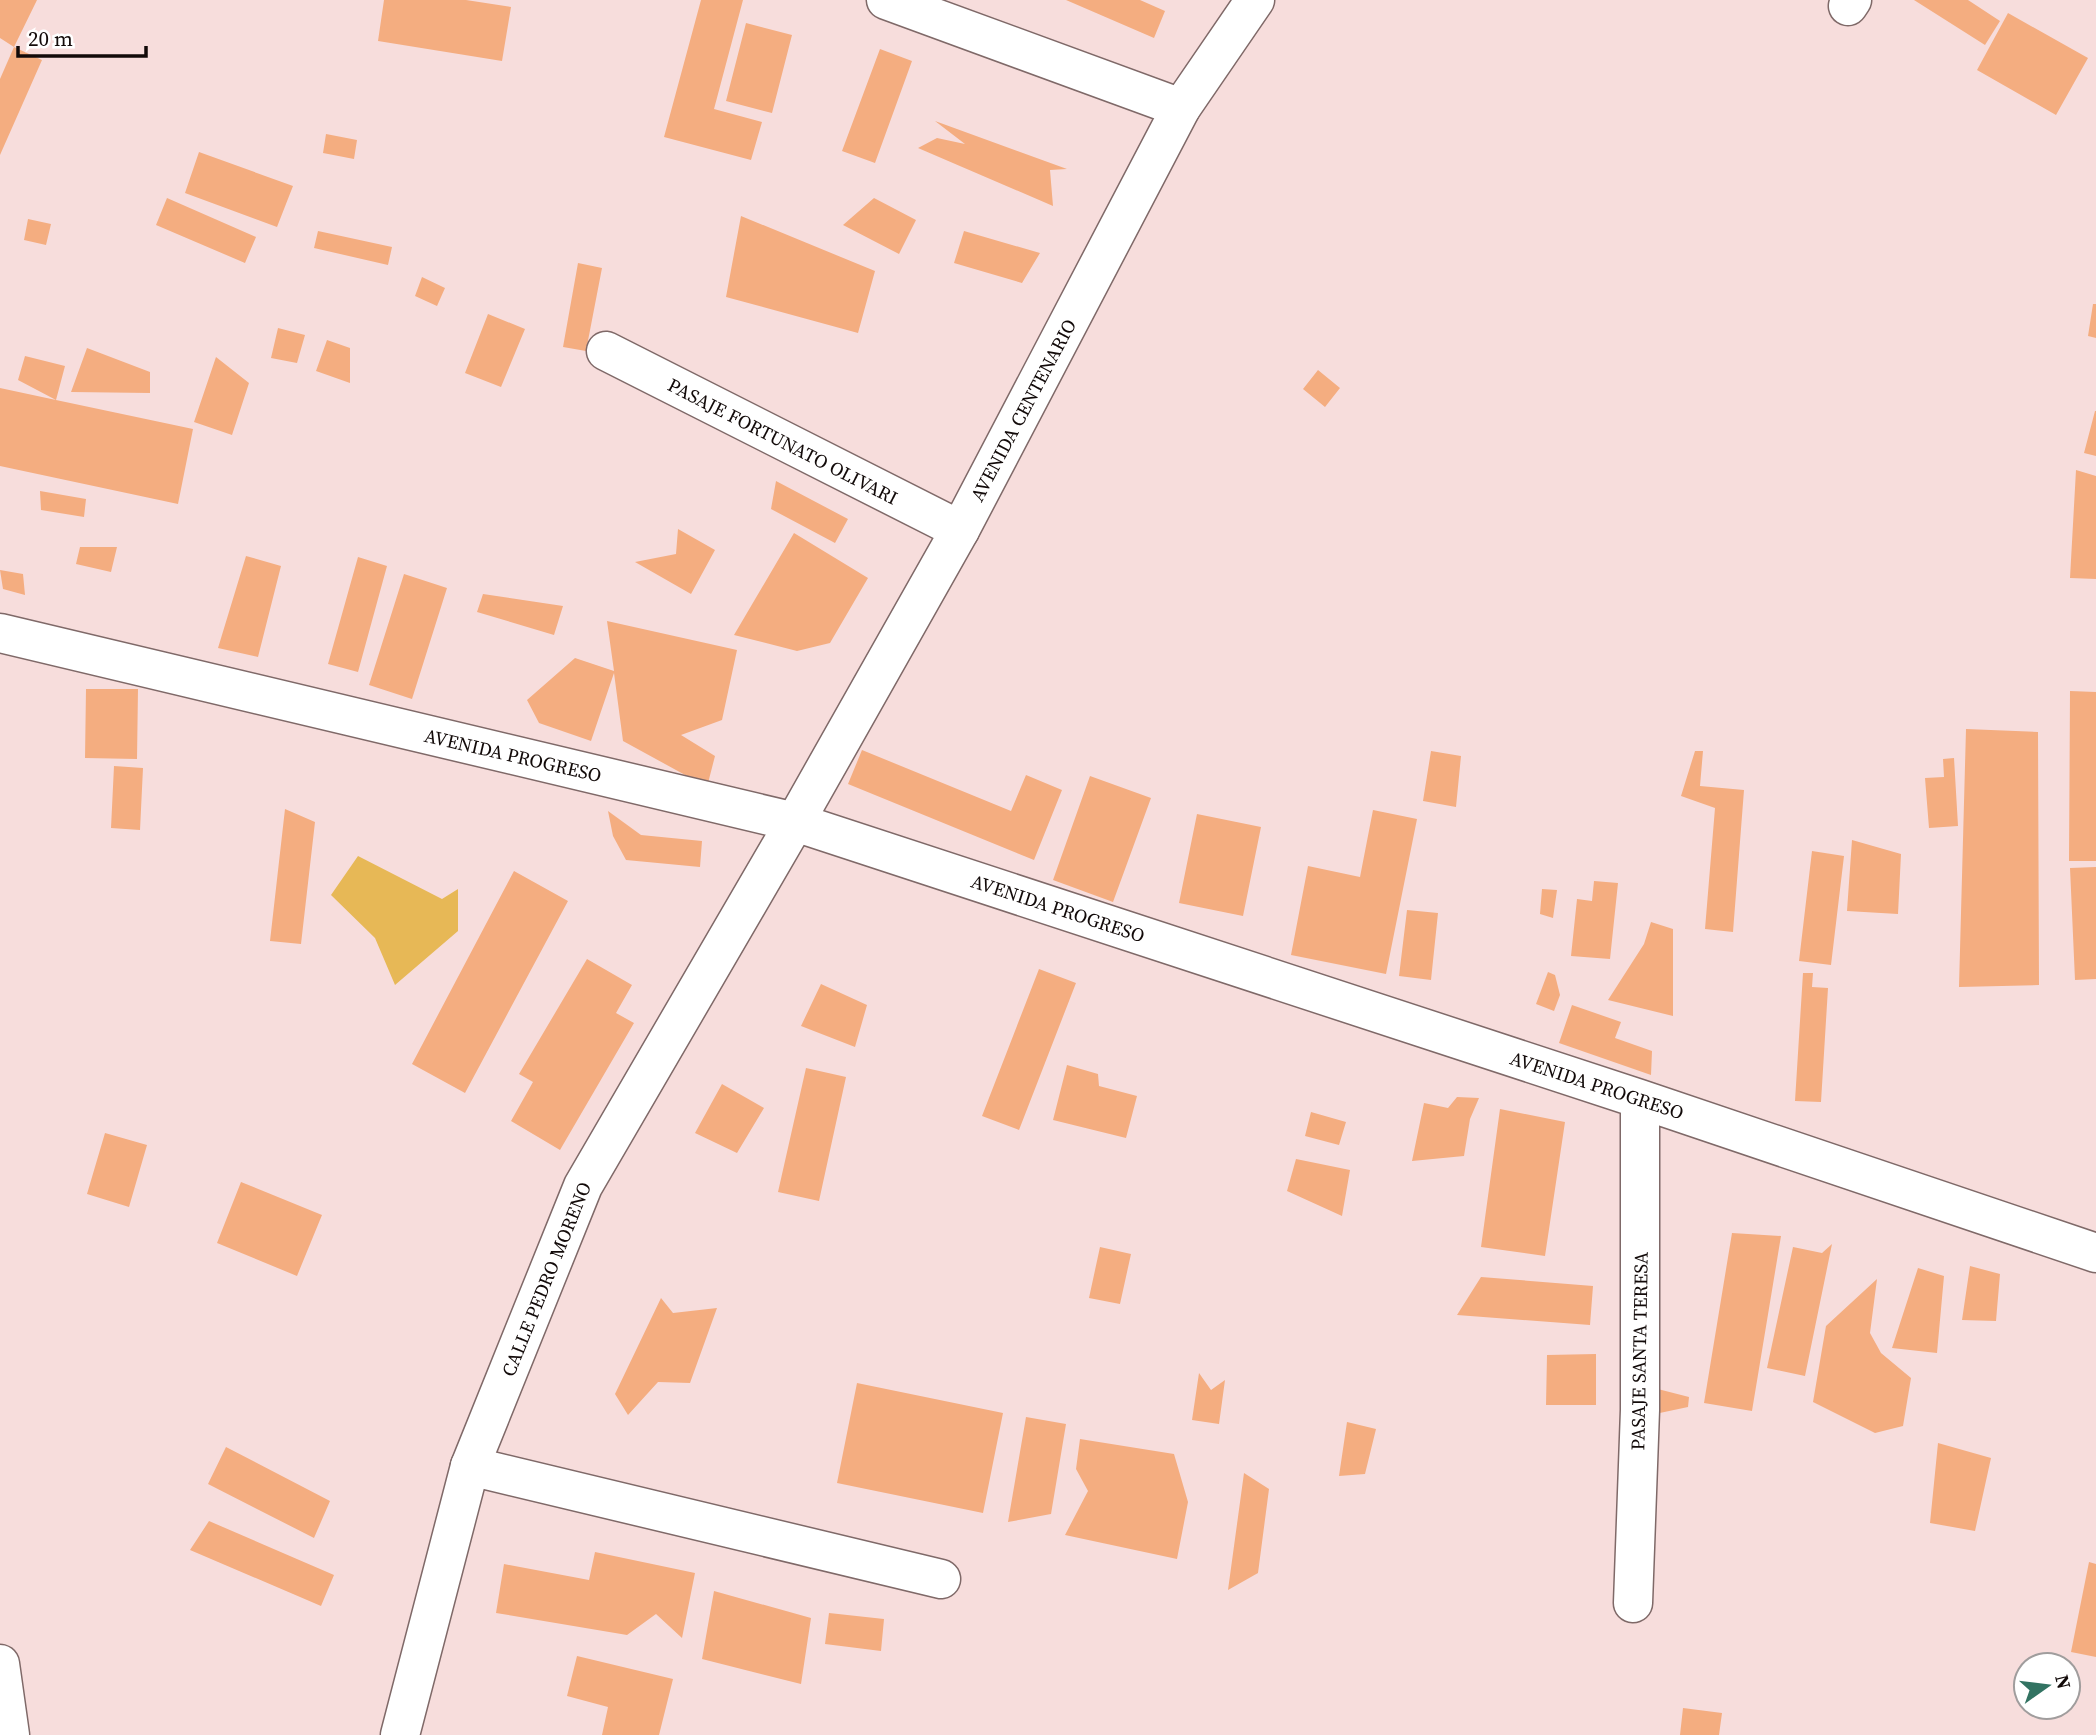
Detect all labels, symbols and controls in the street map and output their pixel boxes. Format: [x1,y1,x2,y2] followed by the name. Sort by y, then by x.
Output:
[18,14,145,58] scale bar
[28,24,73,53] text: 20 m
[964,314,1082,506] street label: AVENIDA CENTENARIO
[664,372,902,510] street label: PASAJE FORTUNATO OLIVARI
[422,722,604,788] street label: AVENIDA PROGRESO
[968,868,1148,948] street label: AVENIDA PROGRESO
[1507,1045,1687,1125] street label: AVENIDA PROGRESO
[495,1178,597,1380] street label: CALLE PEDRO MORENO
[1624,1251,1654,1451] street label: PASAJE SANTA TERESA
[2012,1651,2082,1721] north arrow
[2049,1672,2078,1692] text: N

